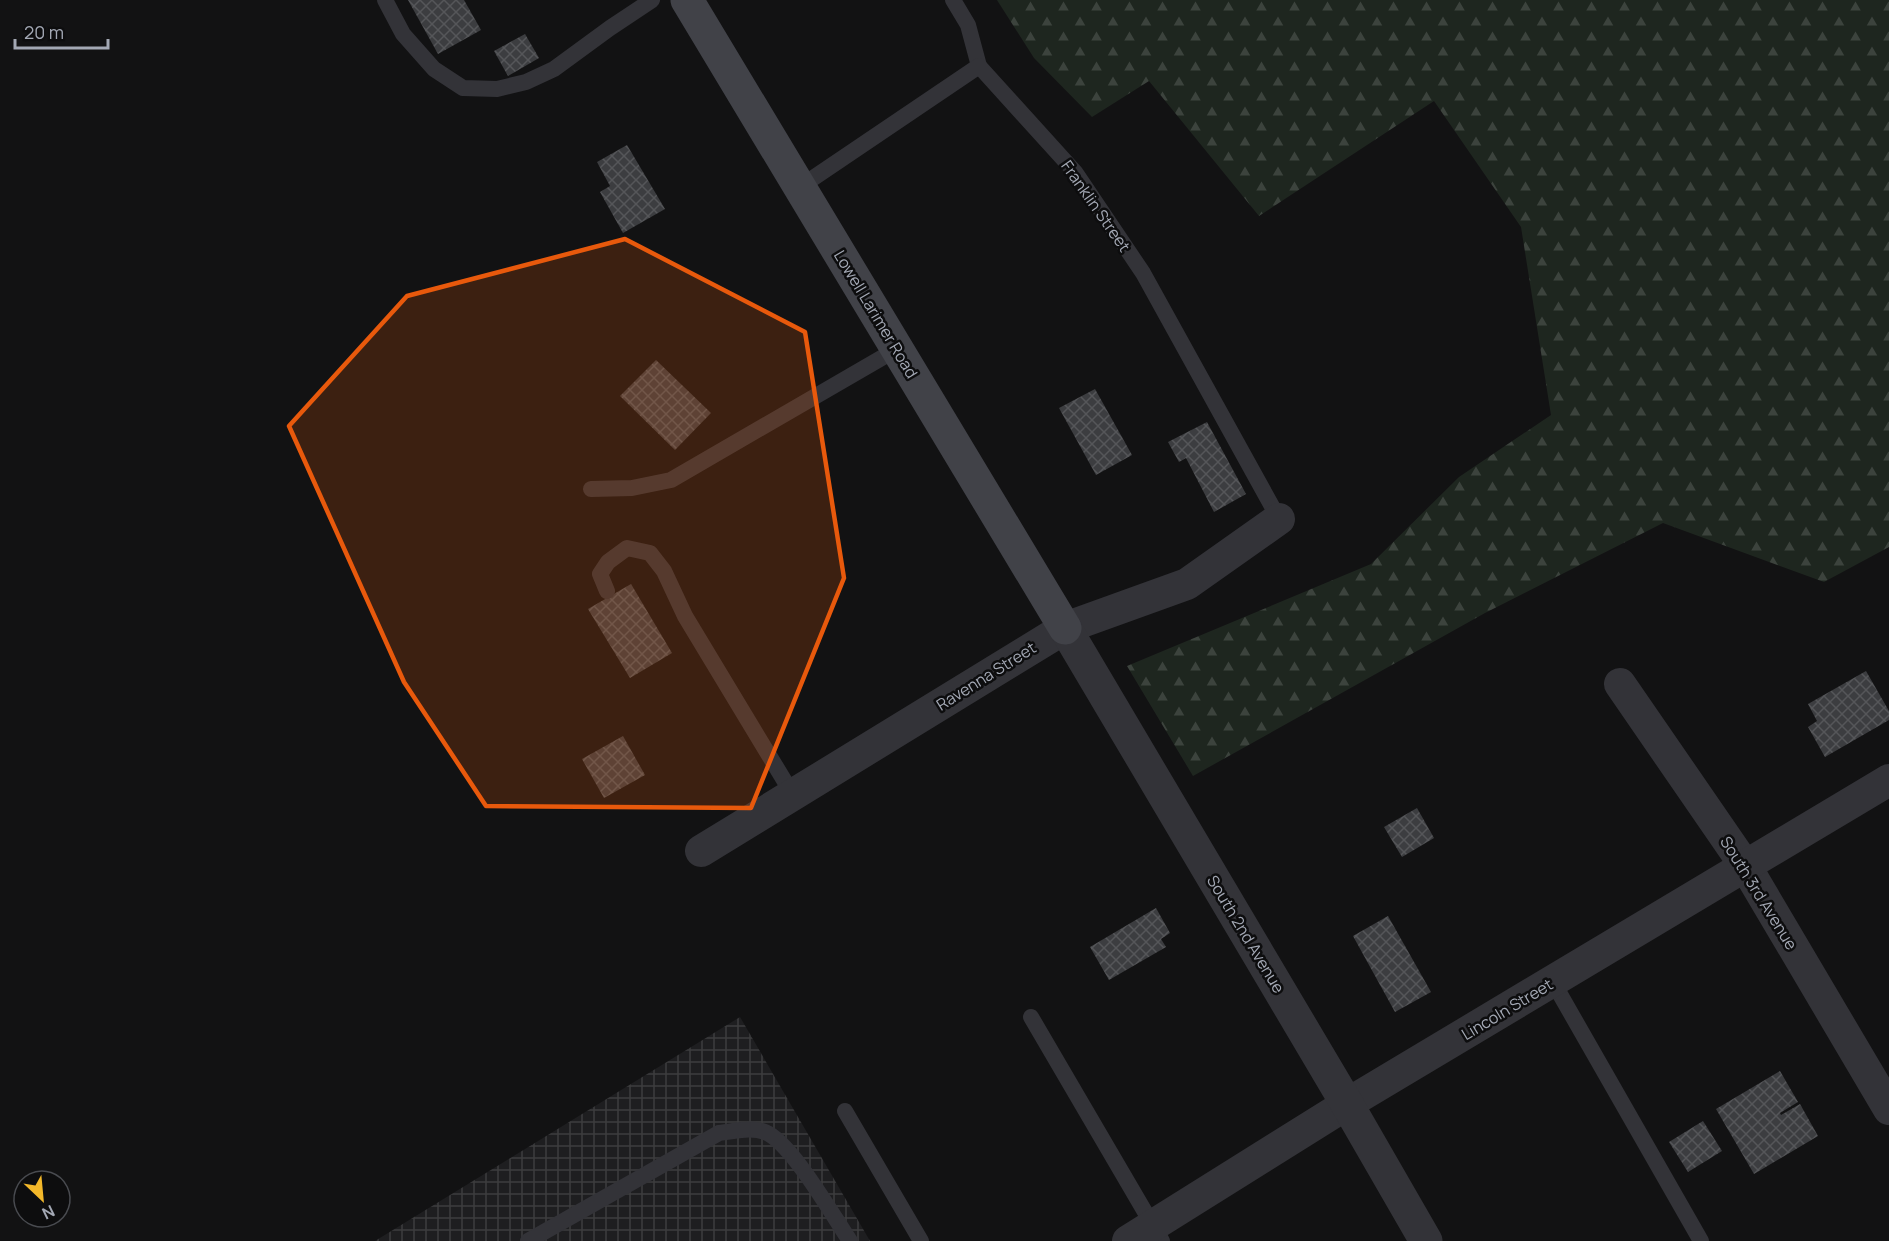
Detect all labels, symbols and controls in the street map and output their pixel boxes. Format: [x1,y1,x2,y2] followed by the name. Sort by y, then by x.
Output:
[15,12,108,50] scale bar
[24,20,64,44] text: 20 m
[1056,156,1136,256] street label: Franklin Street
[829,246,923,382] street label: Lowell Larimer Road
[932,637,1040,715] street label: Ravenna Street
[1715,832,1803,954] street label: South 3rd Avenue
[1202,871,1290,997] street label: South 2nd Avenue
[1457,973,1557,1045] street label: Lincoln Street
[12,1169,72,1229] north arrow
[39,1200,59,1225] text: N

